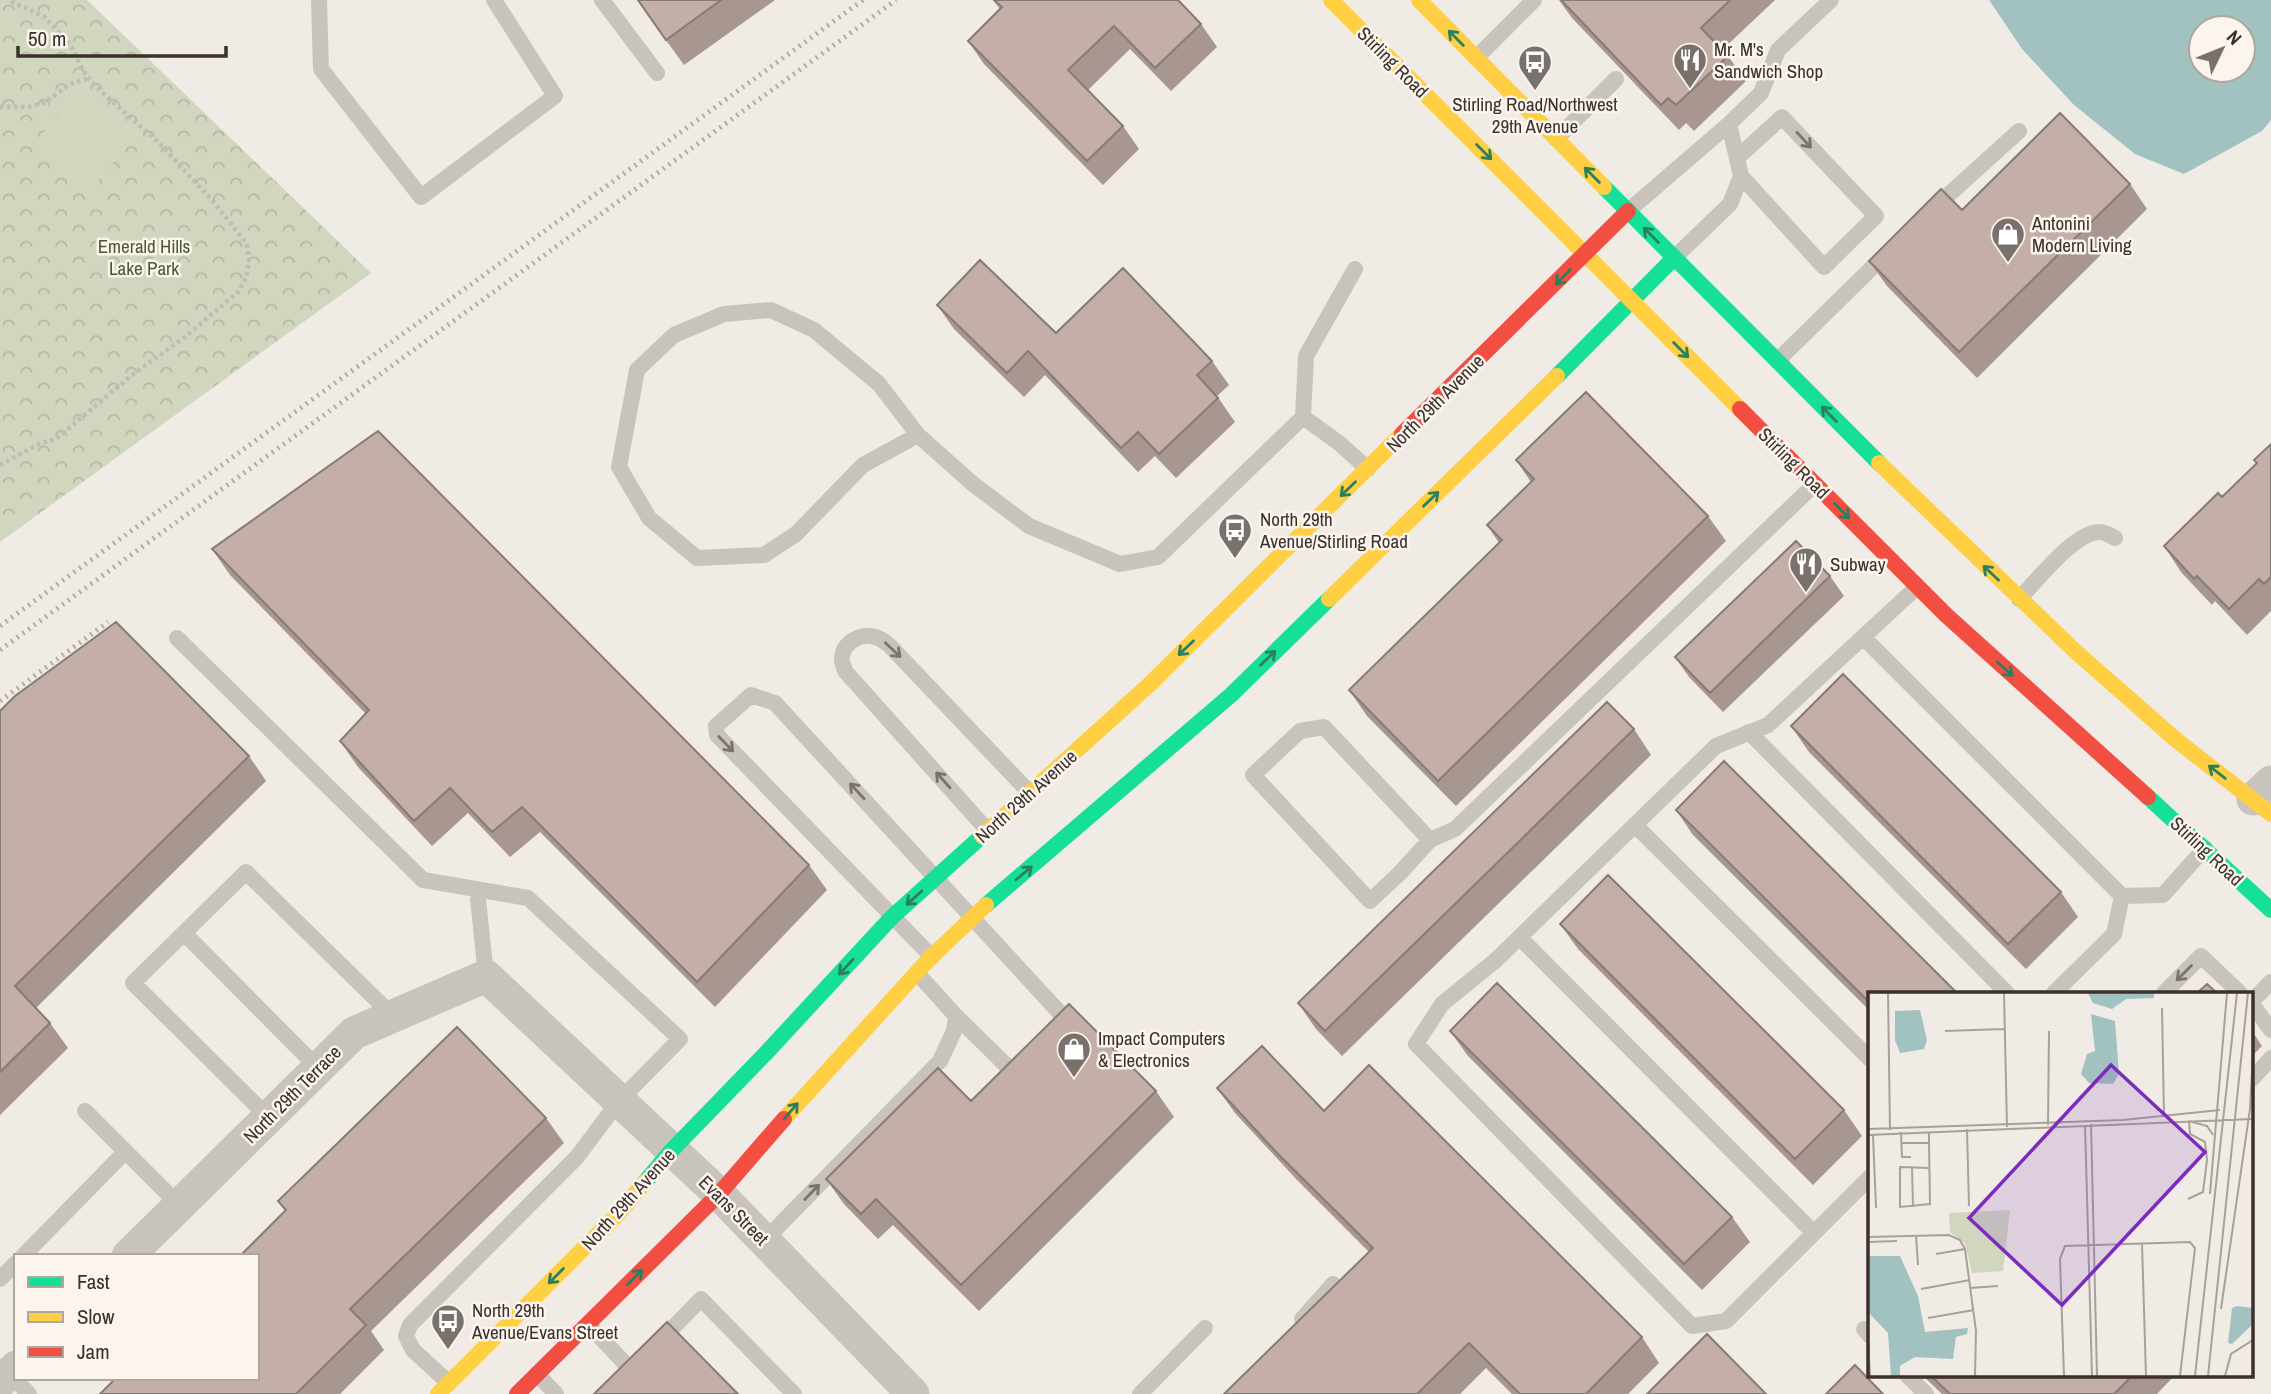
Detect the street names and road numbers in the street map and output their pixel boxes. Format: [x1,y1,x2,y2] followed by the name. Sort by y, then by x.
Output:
[1352,21,1434,103] street label: Stirling Road
[1380,348,1490,458] street label: North 29th Avenue
[1753,422,1835,504] street label: Stirling Road
[969,743,1083,849] street label: North 29th Avenue
[2165,810,2249,892] street label: Stirling Road
[237,1039,347,1149] street label: North 29th Terrace
[575,1142,681,1256] street label: North 29th Avenue
[693,1169,775,1251] street label: Evans Street

